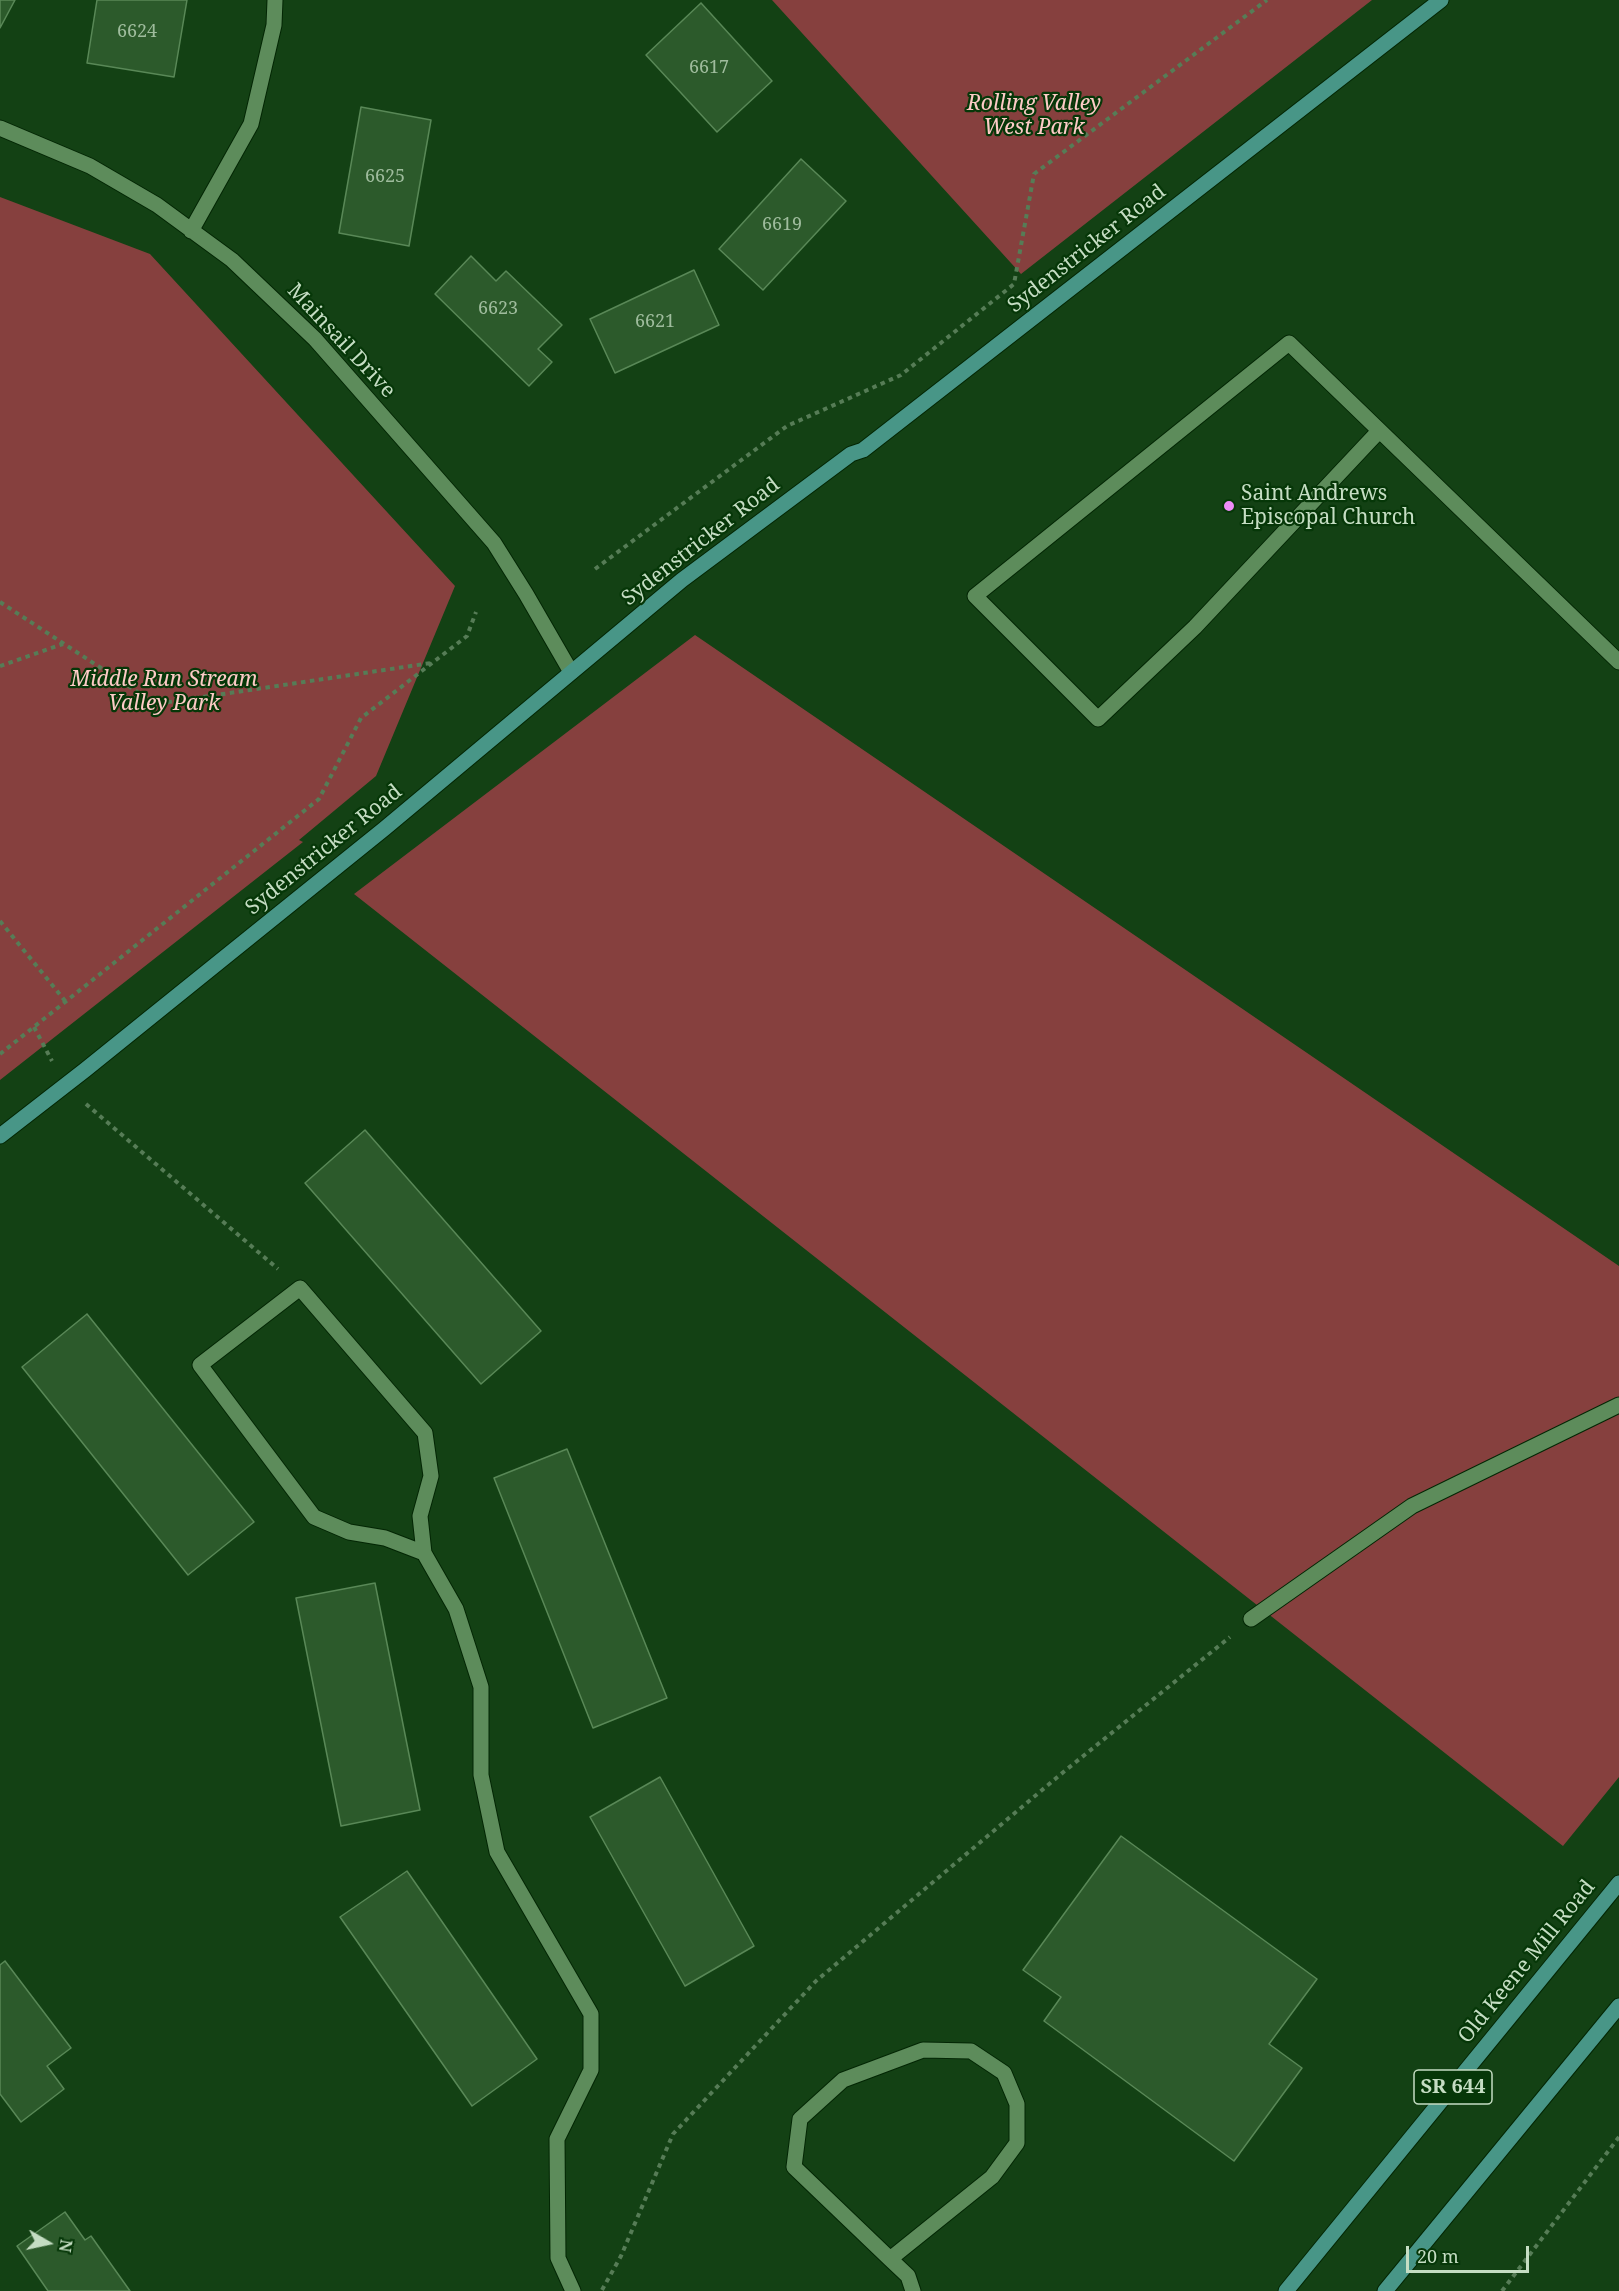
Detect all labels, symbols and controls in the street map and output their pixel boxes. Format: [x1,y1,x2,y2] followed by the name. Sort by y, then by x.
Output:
[117,21,157,43] house number: 6624
[689,57,729,79] house number: 6617
[967,91,1101,141] park label: Rolling Valley West Park
[365,166,405,188] house number: 6625
[1003,180,1171,318] street label: Sydenstricker Road
[762,214,802,236] house number: 6619
[282,279,400,403] street label: Mainsail Drive
[478,298,518,320] house number: 6623
[635,311,675,333] house number: 6621
[617,473,785,611] street label: Sydenstricker Road
[1241,481,1415,531] place label: Saint Andrews Episcopal Church
[1222,499,1236,513] marker: Saint Andrews Episcopal Church
[70,667,258,717] park label: Middle Run Stream Valley Park
[241,779,407,921] street label: Sydenstricker Road
[1453,1875,1601,2049] street label: Old Keene Mill Road
[1414,2070,1492,2104] road number: SR 644
[18,2213,78,2273] north arrow
[1409,2234,1532,2272] scale bar
[54,2238,78,2254] text: N
[1417,2244,1459,2268] text: 20 m

